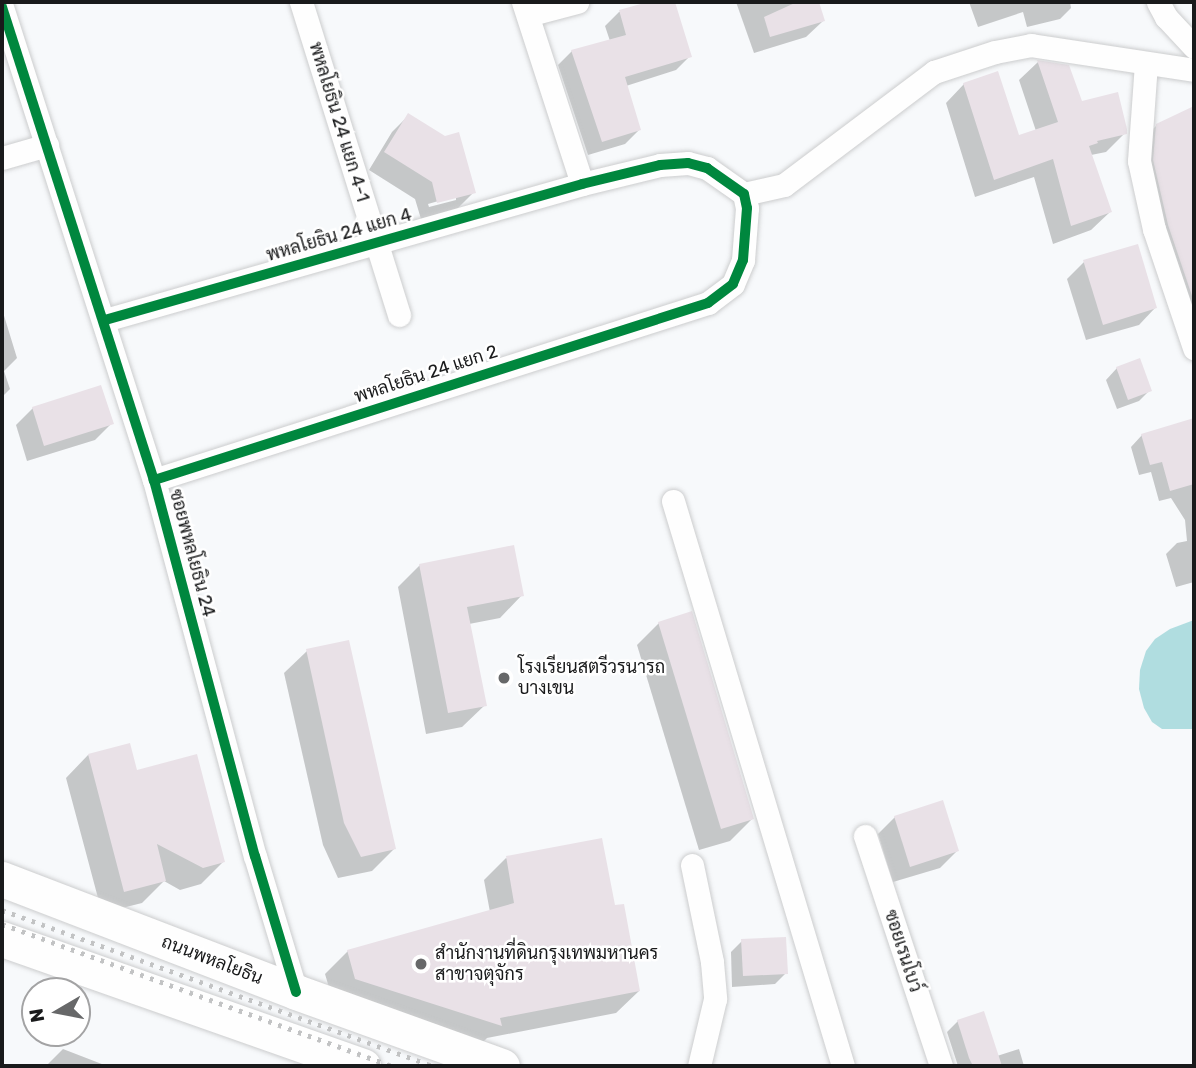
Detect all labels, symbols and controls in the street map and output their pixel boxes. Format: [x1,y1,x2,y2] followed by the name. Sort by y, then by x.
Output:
[304,39,374,205] street label: พหลโยธิน 24 แยก 4-1
[264,204,414,266] street label: พหลโยธิน 24 แยก 4
[352,341,500,407] street label: พหลโยธิน 24 แยก 2
[165,487,219,619] street label: ซอยพหลโยธิน 24
[518,657,665,700] place label: โรงเรียนสตรีวรนารถ บางเขน
[496,670,512,686] marker: โรงเรียนสตรีวรนารถ บางเขน
[880,907,926,995] street label: ซอยเรนโบว์
[158,931,266,989] street label: ถนนพหลโยธิน
[435,943,658,986] place label: สำนักงานที่ดินกรุงเทพมหานคร สาขาจตุจักร
[413,956,429,972] marker: สำนักงานที่ดินกรุงเทพมหานคร สาขาจตุจักร
[21,977,91,1047] north arrow
[24,1007,49,1024] text: N

